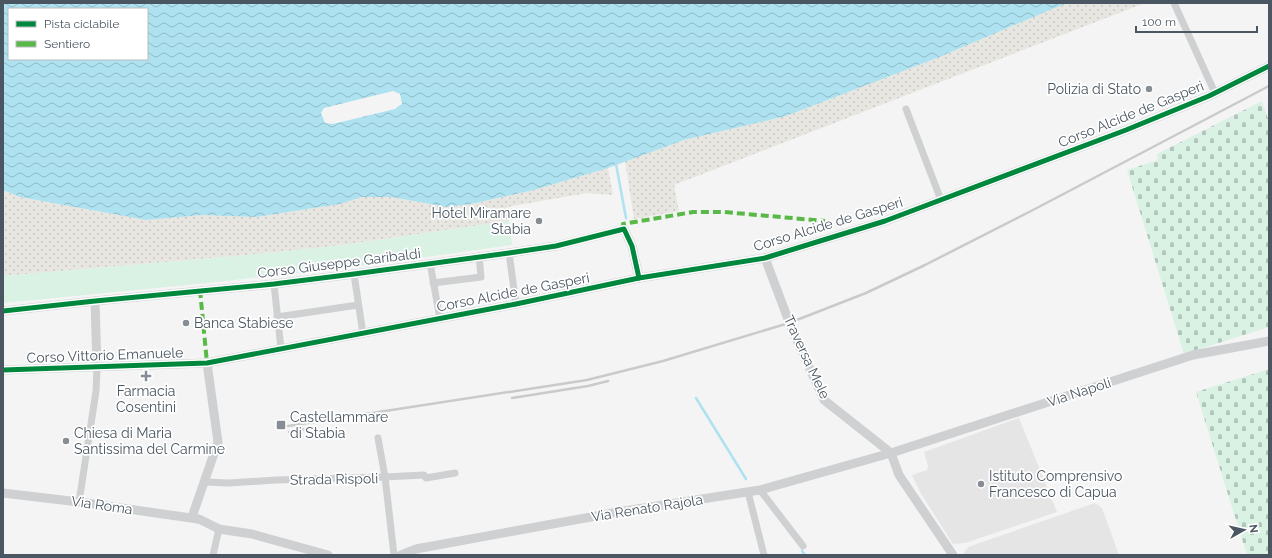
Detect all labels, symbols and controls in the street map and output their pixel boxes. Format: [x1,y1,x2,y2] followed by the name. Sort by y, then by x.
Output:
[8,8,148,60] legend
[1136,8,1257,34] scale bar
[1142,15,1176,29] text: 100 m
[44,17,119,31] text: Pista ciclabile
[44,37,90,51] text: Sentiero
[1056,77,1206,151] street label: Corso Alcide de Gasperi
[1047,81,1141,97] place label: Polizia di Stato
[1144,84,1154,94] marker: Polizia di Stato
[751,194,905,254] street label: Corso Alcide de Gasperi
[432,205,531,237] place label: Hotel Miramare Stabia
[534,216,544,226] marker: Hotel Miramare Stabia
[256,245,422,281] street label: Corso Giuseppe Garibaldi
[435,269,591,315] street label: Corso Alcide de Gasperi
[781,313,833,401] street label: Traversa Mele
[194,315,294,331] place label: Banca Stabiese
[181,318,191,328] marker: Banca Stabiese
[26,344,184,366] street label: Corso Vittorio Emanuele
[141,371,151,381] marker: Farmacia Cosentini
[1045,374,1113,410] street label: Via Napoli
[116,383,176,415] place label: Farmacia Cosentini
[290,409,388,441] place label: Castellammare di Stabia
[275,419,287,431] marker: Castellammare di Stabia
[74,425,225,457] place label: Chiesa di Maria Santissima del Carmine
[61,436,71,446] marker: Chiesa di Maria Santissima del Carmine
[989,468,1122,500] place label: Istituto Comprensivo Francesco di Capua
[290,470,378,488] street label: Strada Rispoli
[976,479,986,489] marker: Istituto Comprensivo Francesco di Capua
[590,491,704,525] street label: Via Renato Rajola
[70,493,134,517] street label: Via Roma
[1224,510,1264,550] north arrow
[1246,524,1260,534] text: N

